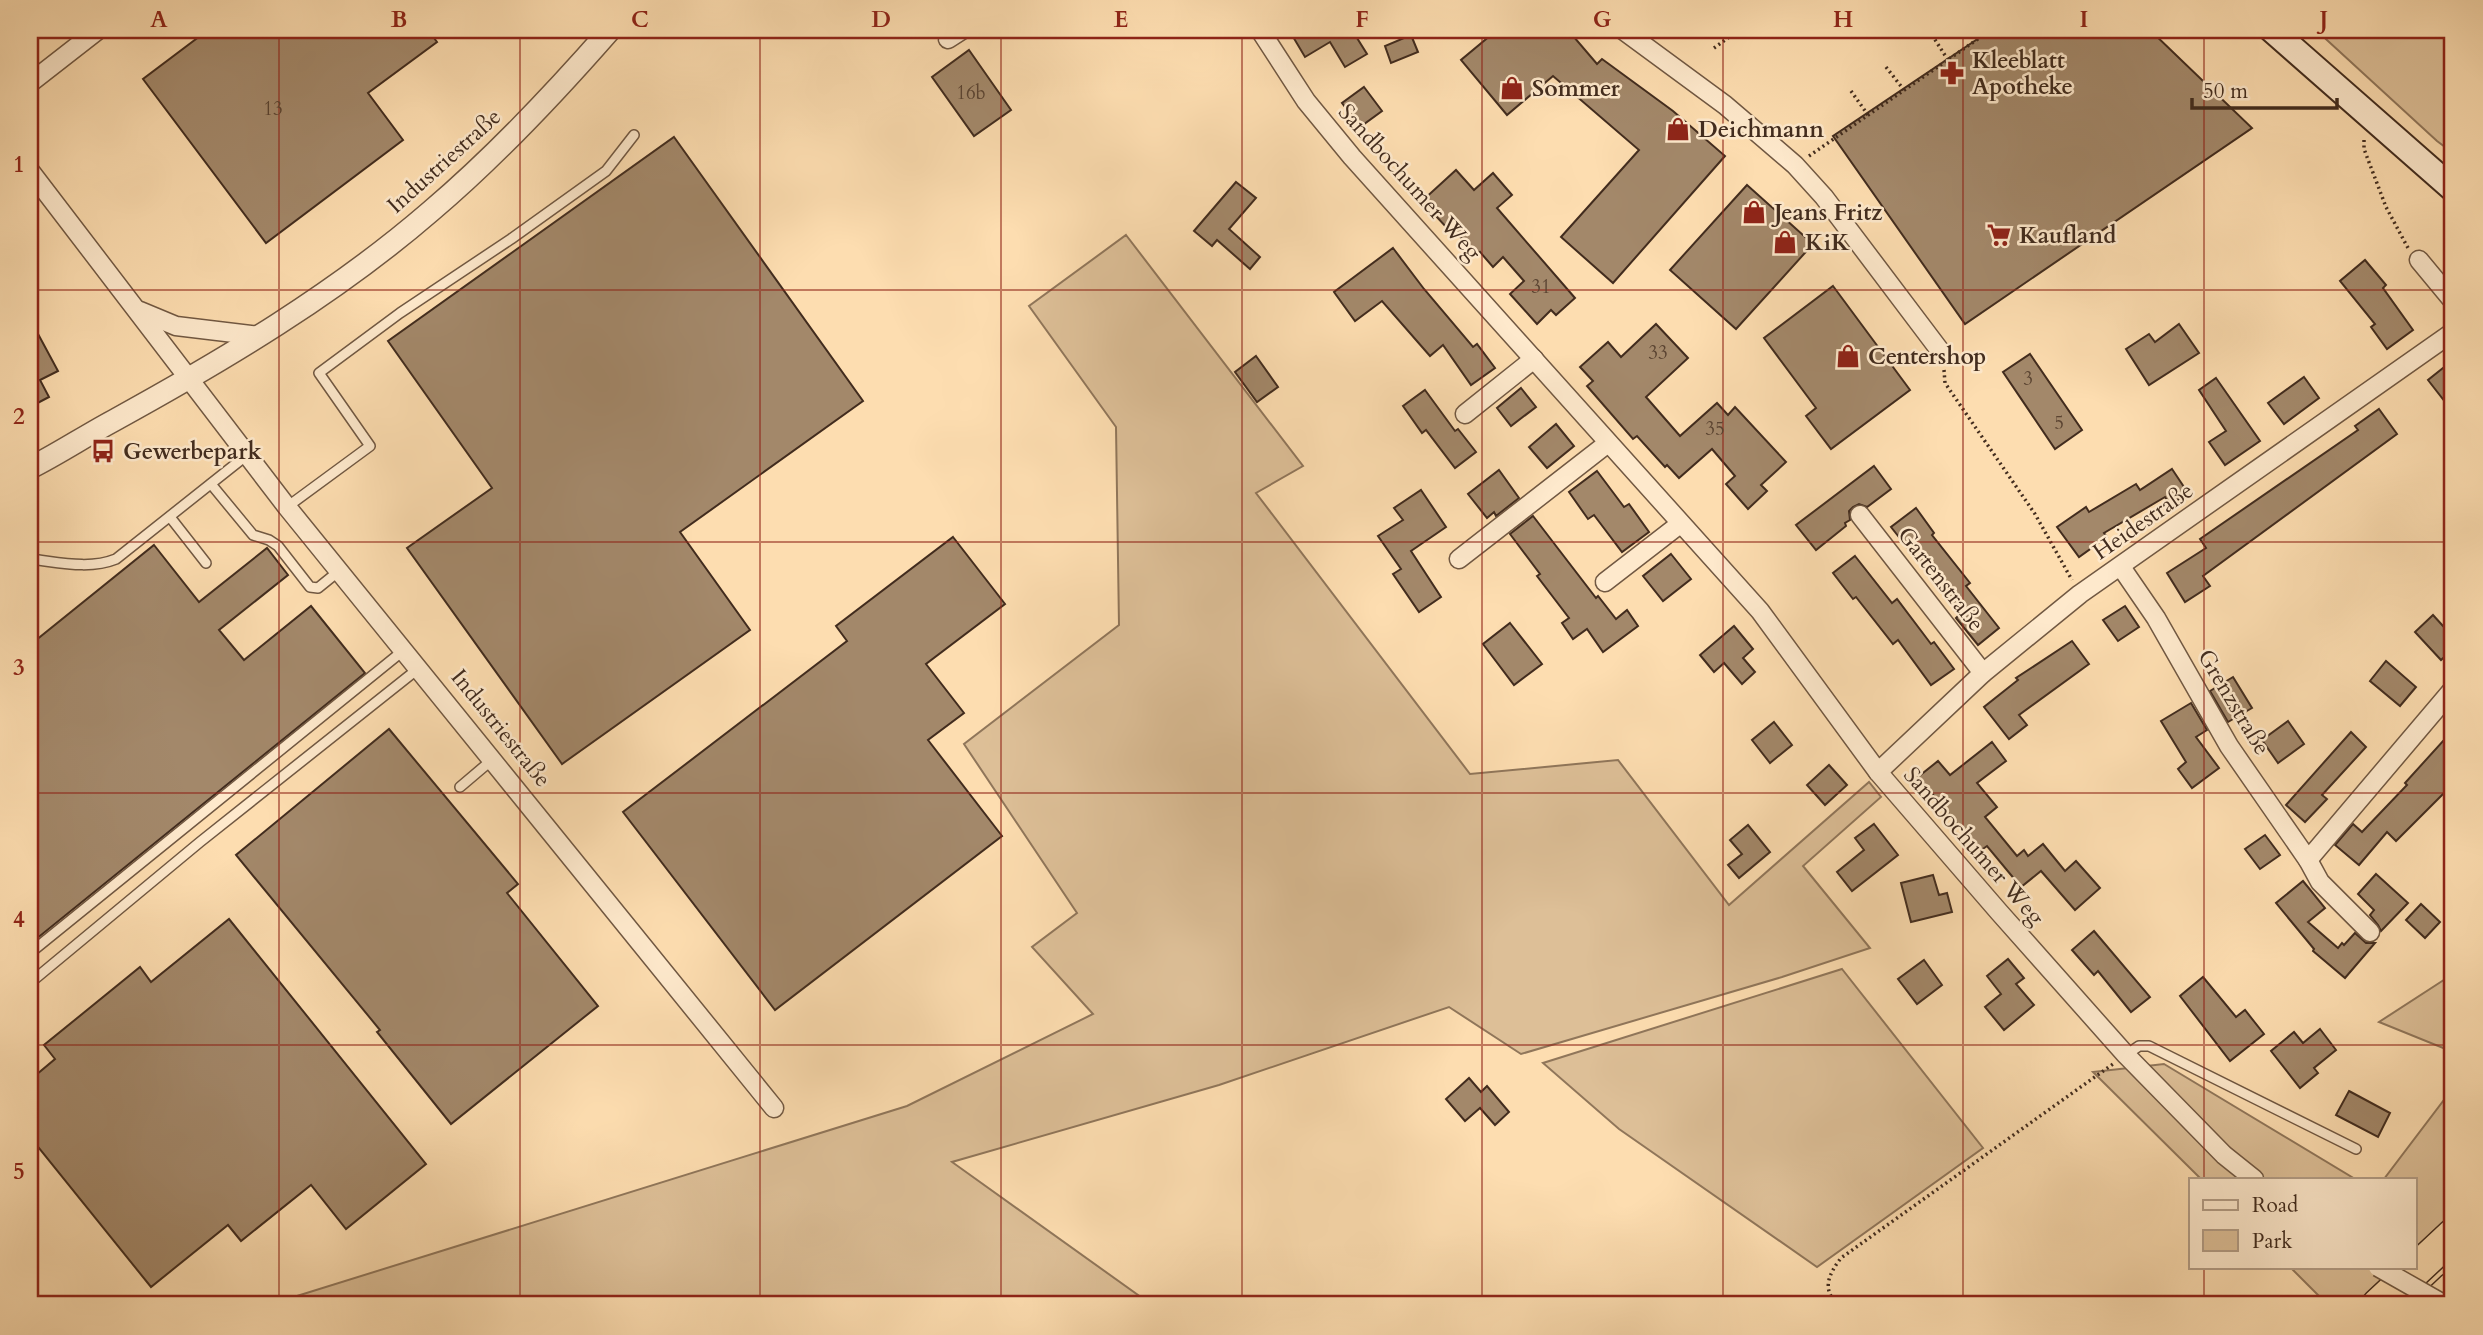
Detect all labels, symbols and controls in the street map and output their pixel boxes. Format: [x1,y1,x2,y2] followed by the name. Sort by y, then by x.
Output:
[150,4,168,35] text: A
[391,4,407,35] text: B
[631,4,649,35] text: C
[871,4,891,35] text: D
[1114,4,1128,35] text: E
[1355,4,1369,35] text: F
[1593,4,1612,35] text: G
[1833,4,1853,35] text: H
[2080,4,2088,35] text: I
[2317,4,2328,35] text: J
[1972,45,2073,102] place label: Kleeblatt Apotheke
[1938,59,1966,87] pharmacy icon: Kleeblatt Apotheke
[2192,66,2338,110] scale bar
[1532,73,1620,104] place label: Sommer
[1498,74,1526,102] shop icon: Sommer
[2203,77,2248,106] text: 50 m
[956,80,986,106] house number: 16b
[263,96,283,122] house number: 13
[1331,97,1489,267] street label: Sandbochumer Weg
[380,101,508,221] street label: Industriestraße
[1698,114,1824,145] place label: Deichmann
[1664,115,1692,143] shop icon: Deichmann
[13,149,25,180] text: 1
[1771,197,1883,228] place label: Jeans Fritz
[1740,198,1768,226] shop icon: Jeans Fritz
[2019,220,2116,251] place label: Kaufland
[1985,221,2013,249] supermarket icon: Kaufland
[1805,227,1850,258] place label: KiK
[1771,228,1799,256] shop icon: KiK
[1531,274,1551,300] house number: 31
[1648,340,1668,366] house number: 33
[1868,341,1986,372] place label: Centershop
[1834,342,1862,370] shop icon: Centershop
[2023,366,2033,392] house number: 3
[13,401,25,432] text: 2
[2054,410,2064,436] house number: 5
[1705,416,1725,442] house number: 35
[123,436,262,467] place label: Gewerbepark
[89,437,117,465] bus stop icon: Gewerbepark
[2086,475,2200,567] street label: Heidestraße
[1890,520,1992,638] street label: Gartenstraße
[2190,644,2278,760] street label: Grenzstraße
[13,652,25,683] text: 3
[444,662,558,794] street label: Industriestraße
[1897,760,2052,932] street label: Sandbochumer Weg
[13,904,25,935] text: 4
[13,1156,25,1187] text: 5
[2189,1178,2416,1268] legend
[2252,1191,2298,1220] text: Road
[2252,1227,2293,1256] text: Park

